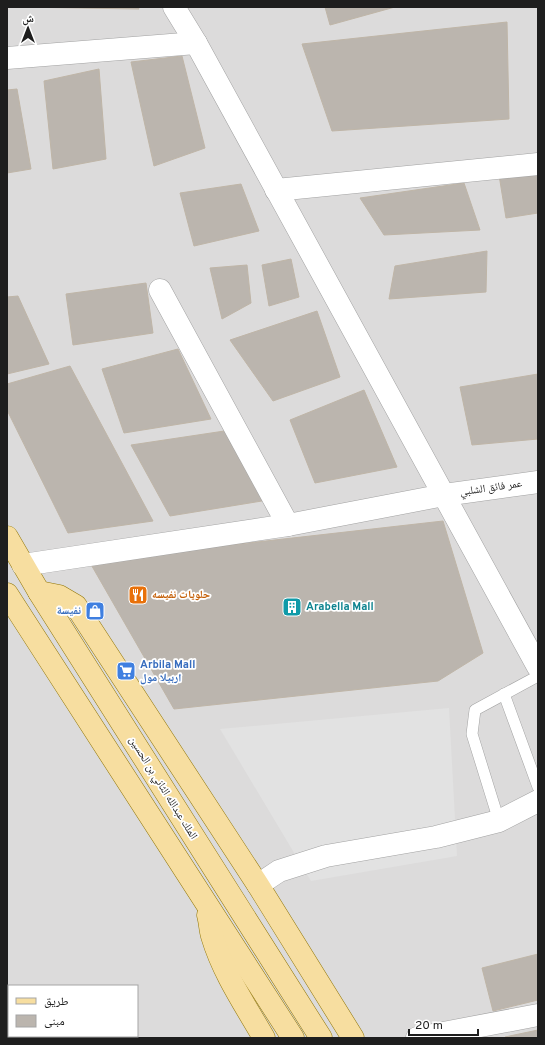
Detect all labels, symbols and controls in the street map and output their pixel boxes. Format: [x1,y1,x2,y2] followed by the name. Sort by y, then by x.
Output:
[8,8,48,48] north arrow
[22,12,34,26] text: ش
[459,477,524,500] street label: عمر فائق الشلبي
[127,584,149,606] restaurant icon: حلويات نفيسه
[152,588,210,602] place label: حلويات نفيسه
[281,596,303,618] building icon: Arabella Mall
[84,600,106,622] shop icon: نفيسة
[306,600,374,614] place label: Arabella Mall
[57,604,81,618] place label: نفيسة
[140,658,195,685] place label: Arbila Mall اربيلا مول
[115,660,137,682] supermarket icon: Arbila Mall اربيلا مول
[125,734,200,843] street label: الملك عبدالله الثاني بن الحسين
[8,985,138,1037] legend
[44,994,69,1010] text: طريق
[409,1011,478,1037] scale bar
[44,1014,65,1030] text: مبنى
[415,1018,443,1034] text: 20 m

